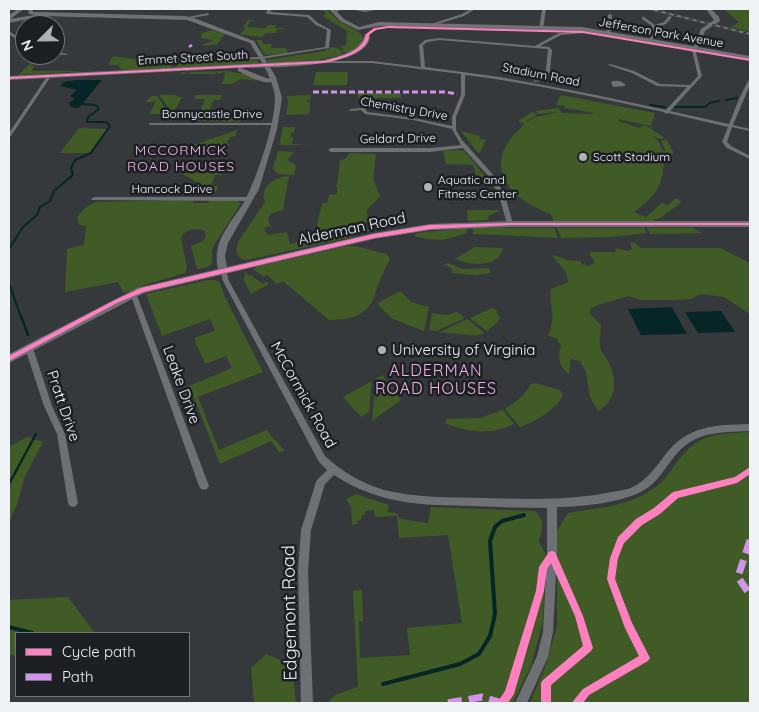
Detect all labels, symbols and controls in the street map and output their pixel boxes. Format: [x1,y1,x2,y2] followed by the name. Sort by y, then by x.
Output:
[15,15,65,65] north arrow
[597,15,725,51] street label: Jefferson Park Avenue
[17,37,37,54] text: N
[137,48,249,68] street label: Emmet Street South
[501,60,581,90] street label: Stadium Road
[359,94,449,124] street label: Chemistry Drive
[162,107,262,121] street label: Bonnycastle Drive
[360,131,436,147] street label: Geldard Drive
[126,143,236,176] district label: MCCORMICK ROAD HOUSES
[593,150,670,164] place label: Scott Stadium
[577,151,589,163] marker: Scott Stadium
[438,173,517,201] place label: Aquatic and Fitness Center
[422,181,434,193] marker: Aquatic and Fitness Center
[131,182,213,196] street label: Hancock Drive
[297,209,407,249] street label: Alderman Road
[266,339,340,451] street label: McCormick Road
[392,341,535,359] place label: University of Virginia
[159,343,203,427] street label: Leake Drive
[376,344,388,356] marker: University of Virginia
[374,361,498,399] district label: ALDERMAN ROAD HOUSES
[42,368,84,444] street label: Pratt Drive
[278,545,302,681] street label: Edgemont Road
[15,632,190,697] legend
[62,642,136,661] text: Cycle path
[62,667,94,686] text: Path

